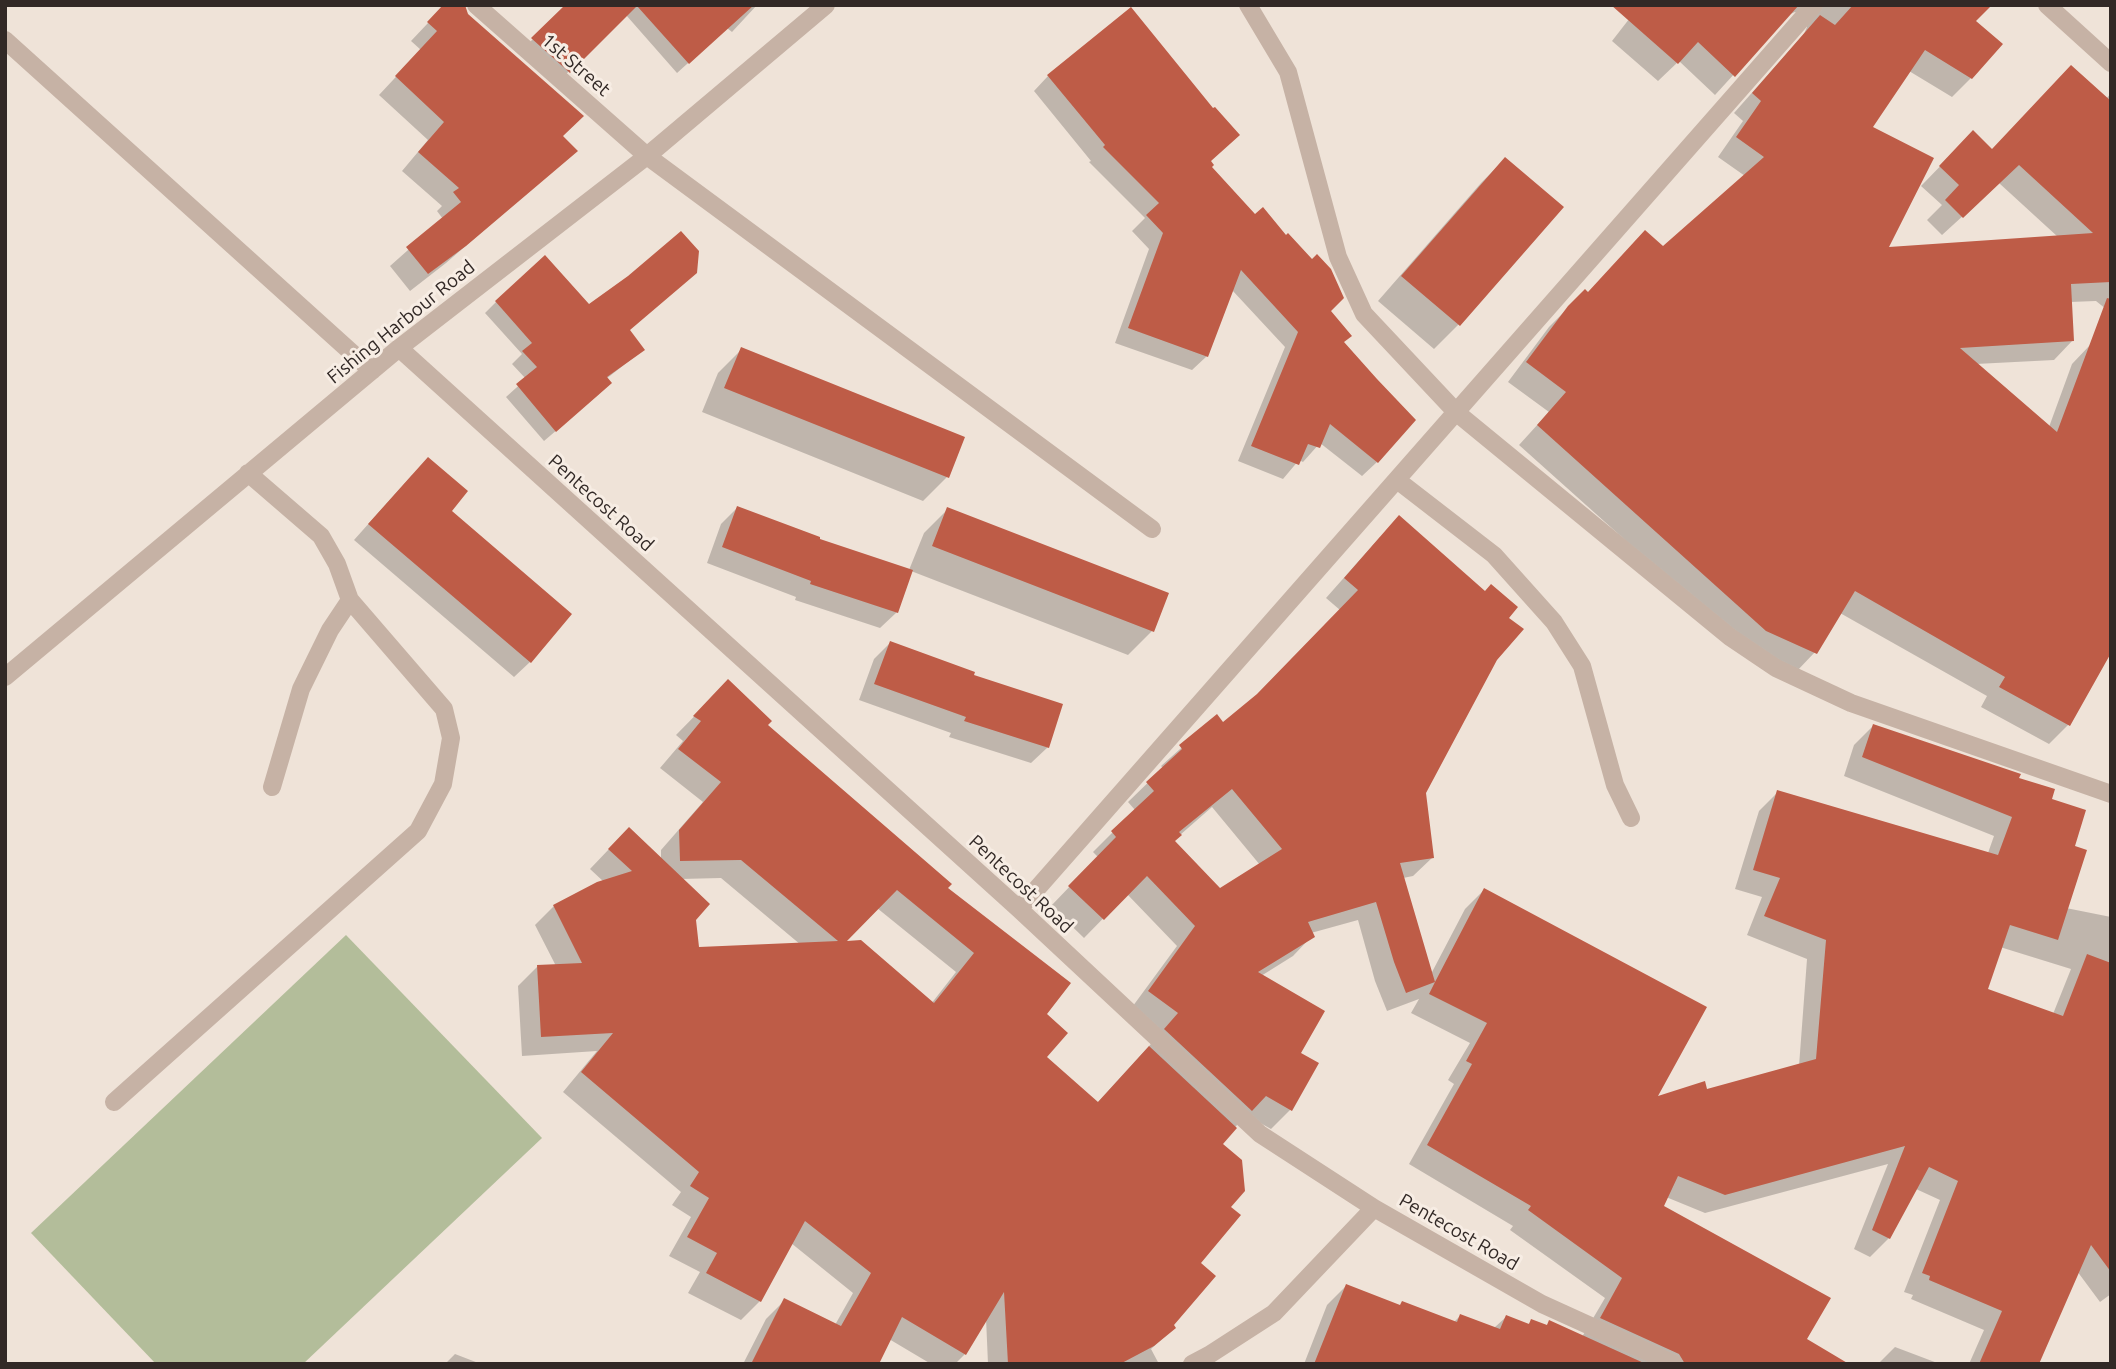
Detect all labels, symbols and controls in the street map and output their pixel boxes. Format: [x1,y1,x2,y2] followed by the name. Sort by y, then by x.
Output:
[537,29,615,101] street label: 1st Street
[323,256,479,388] street label: Fishing Harbour Road
[544,450,658,556] street label: Pentecost Road
[964,830,1078,938] street label: Pentecost Road
[1395,1189,1523,1275] street label: Pentecost Road

